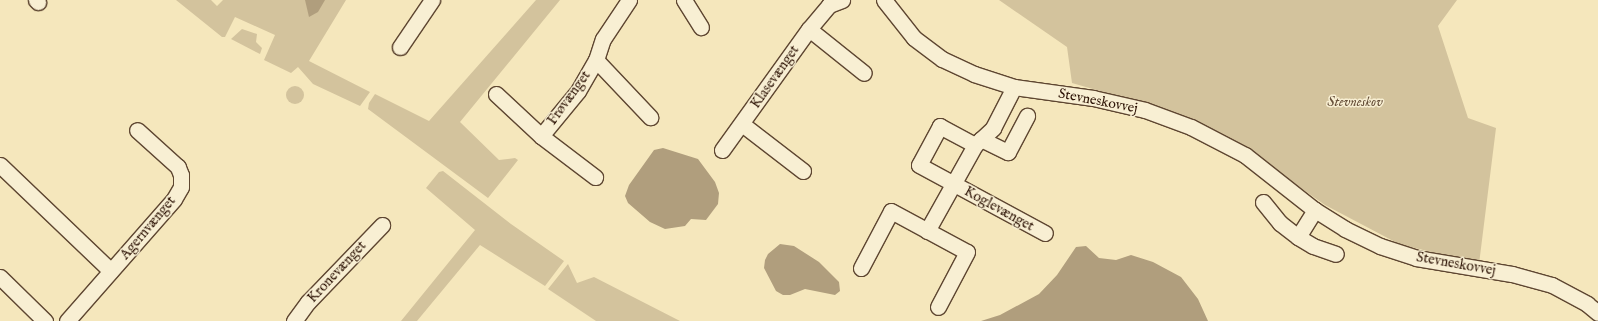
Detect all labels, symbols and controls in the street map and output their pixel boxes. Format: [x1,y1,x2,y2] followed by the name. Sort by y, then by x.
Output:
[747,42,803,112] street label: Klasevænget
[544,68,594,128] street label: Frøvænget
[1057,85,1139,117] street label: Stevneskovvej
[1327,94,1383,110] park label: Stevneskov
[961,183,1037,235] street label: Koglevænget
[117,193,179,263] street label: Agernvænget
[304,238,370,306] street label: Kronevænget
[1415,249,1497,279] street label: Stevneskovvej

